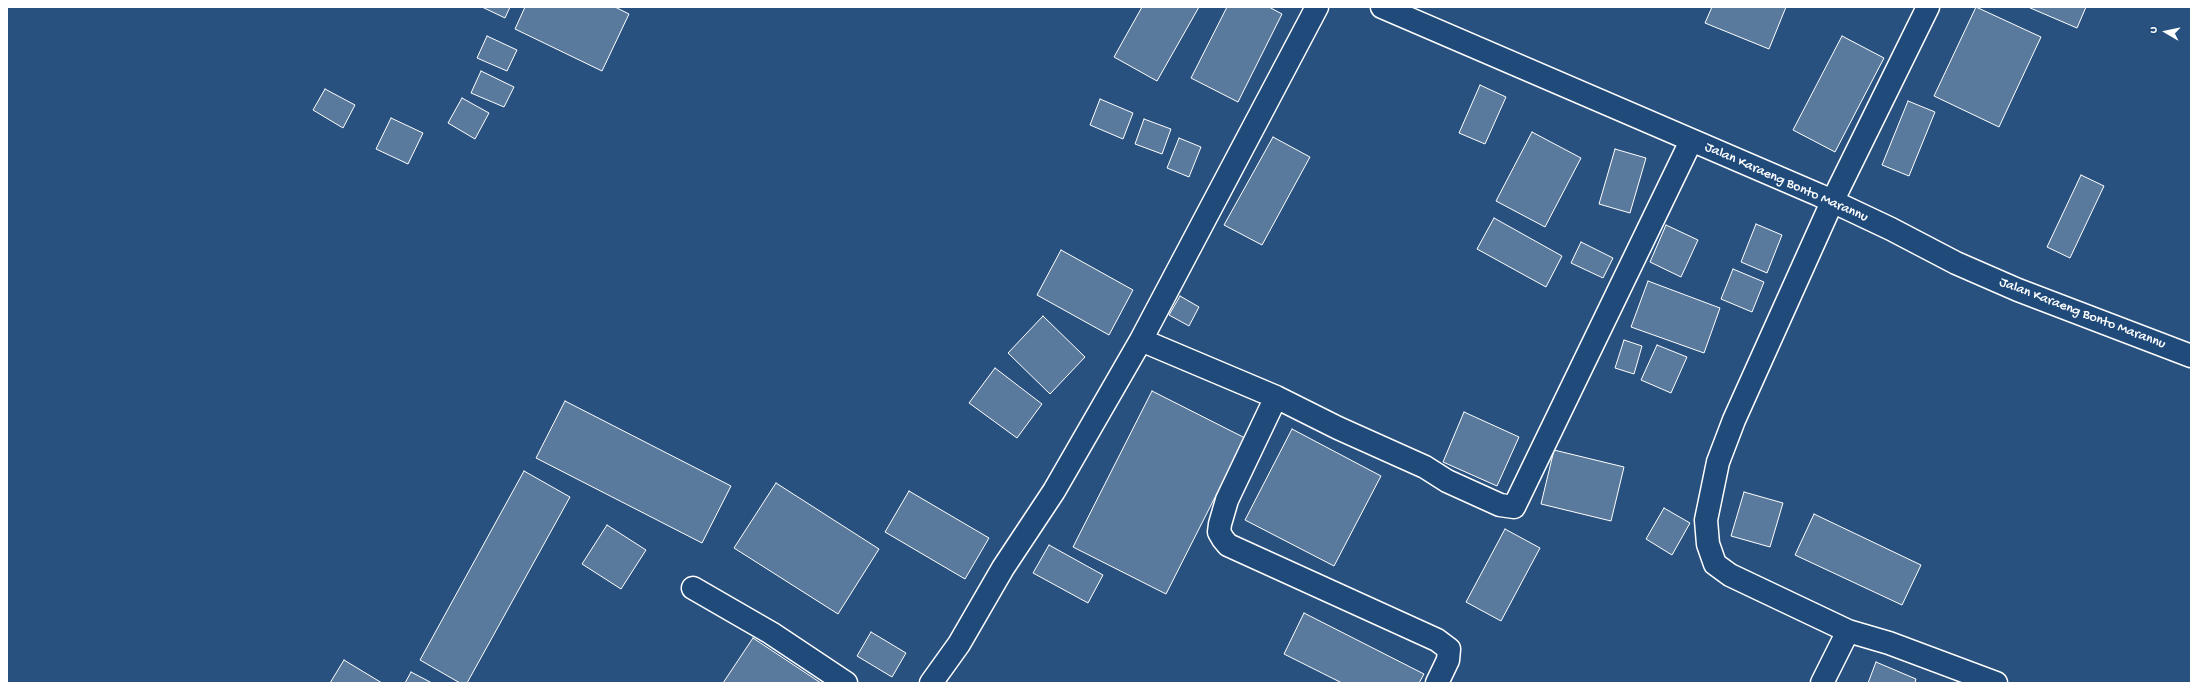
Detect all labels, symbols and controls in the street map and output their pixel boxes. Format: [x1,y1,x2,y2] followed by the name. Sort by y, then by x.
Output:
[2146,12,2186,52] north arrow
[2148,26,2161,34] text: U
[1702,139,1870,227] street label: Jalan Karaeng Bonto Marannu
[1996,274,2168,354] street label: Jalan Karaeng Bonto Marannu

